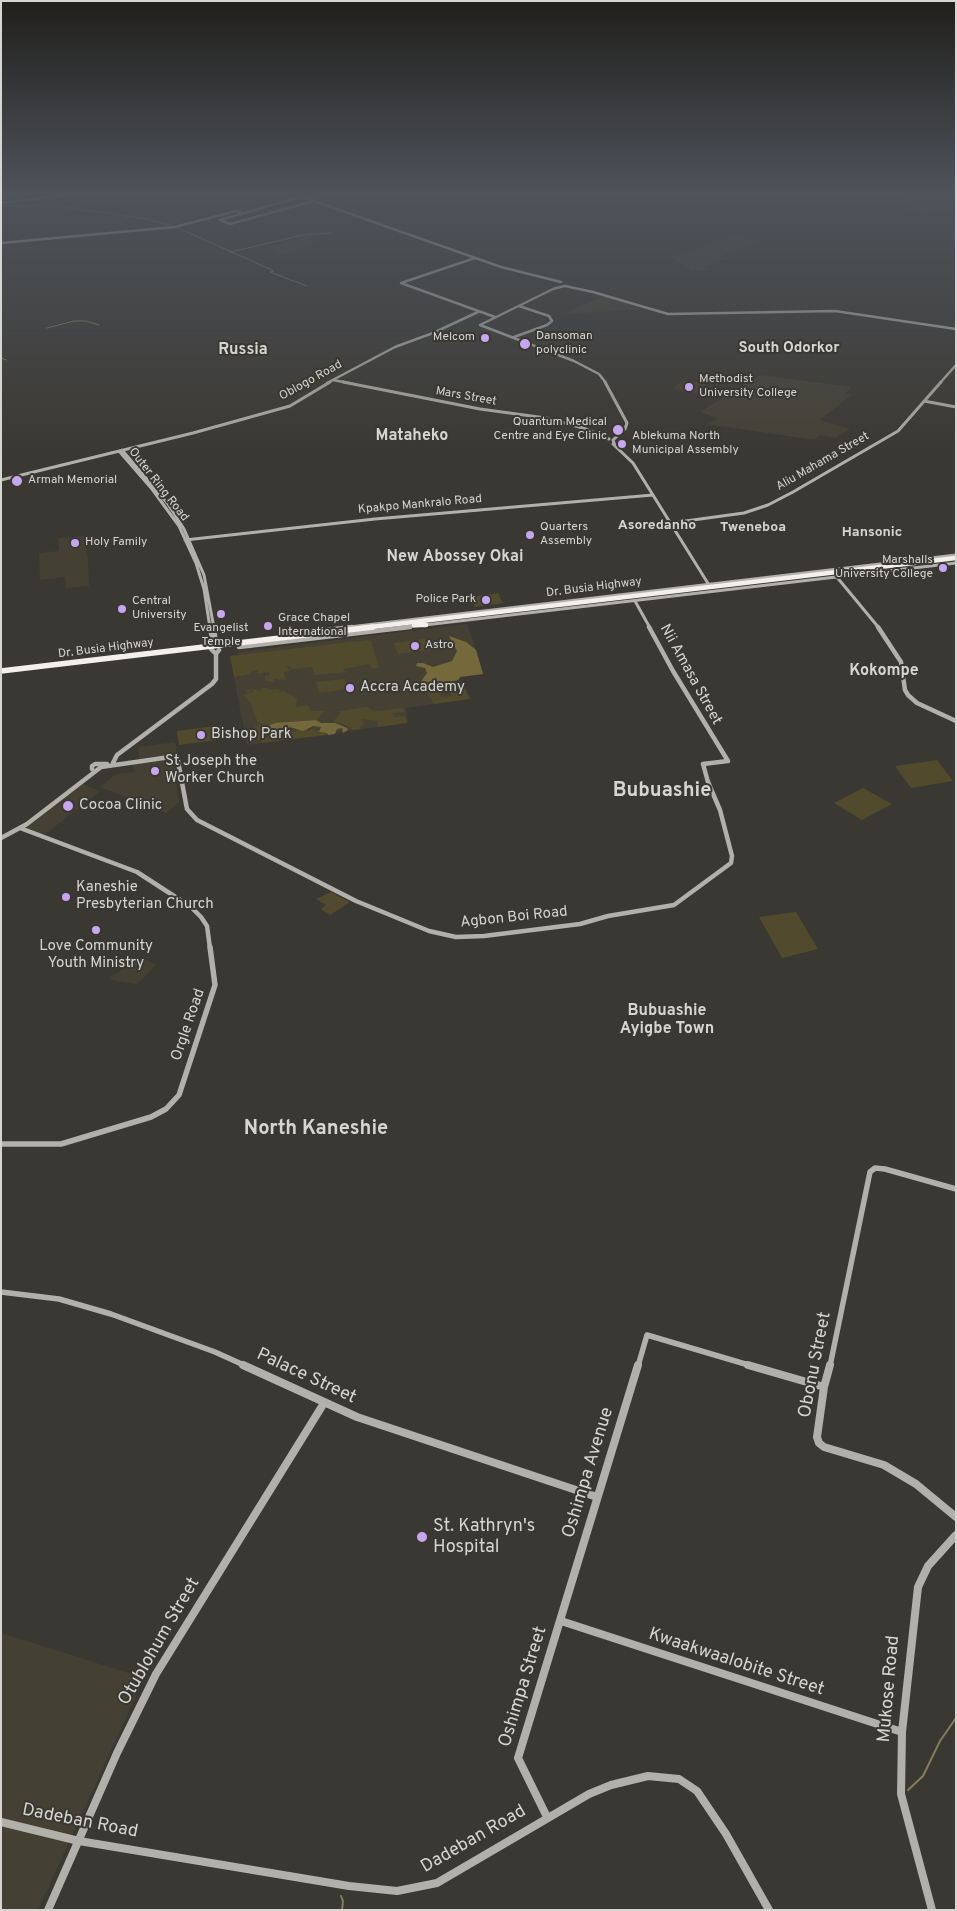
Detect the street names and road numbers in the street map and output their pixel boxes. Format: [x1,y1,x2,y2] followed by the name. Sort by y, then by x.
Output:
[277,358,345,404] street label: Oblogo Road
[434,385,498,409] street label: Mars Street
[774,429,872,495] street label: Aliu Mahama Street
[125,445,191,525] street label: Outer Ring Road
[357,492,483,518] street label: Kpakpo Mankralo Road
[545,575,643,601] street label: Dr. Busia Highway
[655,622,725,728] street label: Nii Amasa Street
[57,636,155,662] street label: Dr. Busia Highway
[459,903,569,933] street label: Agbon Boi Road
[168,987,210,1063] street label: Orgle Road
[795,1310,837,1420] street label: Obonu Street
[253,1344,359,1410] street label: Palace Street
[559,1405,619,1541] street label: Oshimpa Avenue
[115,1574,205,1710] street label: Otublohum Street
[495,1624,553,1750] street label: Oshimpa Street
[645,1624,827,1702] street label: Kwaakwaalobite Street
[875,1635,905,1743] street label: Mukose Road
[20,1800,140,1844] street label: Dadeban Road
[418,1801,530,1879] street label: Dadeban Road

